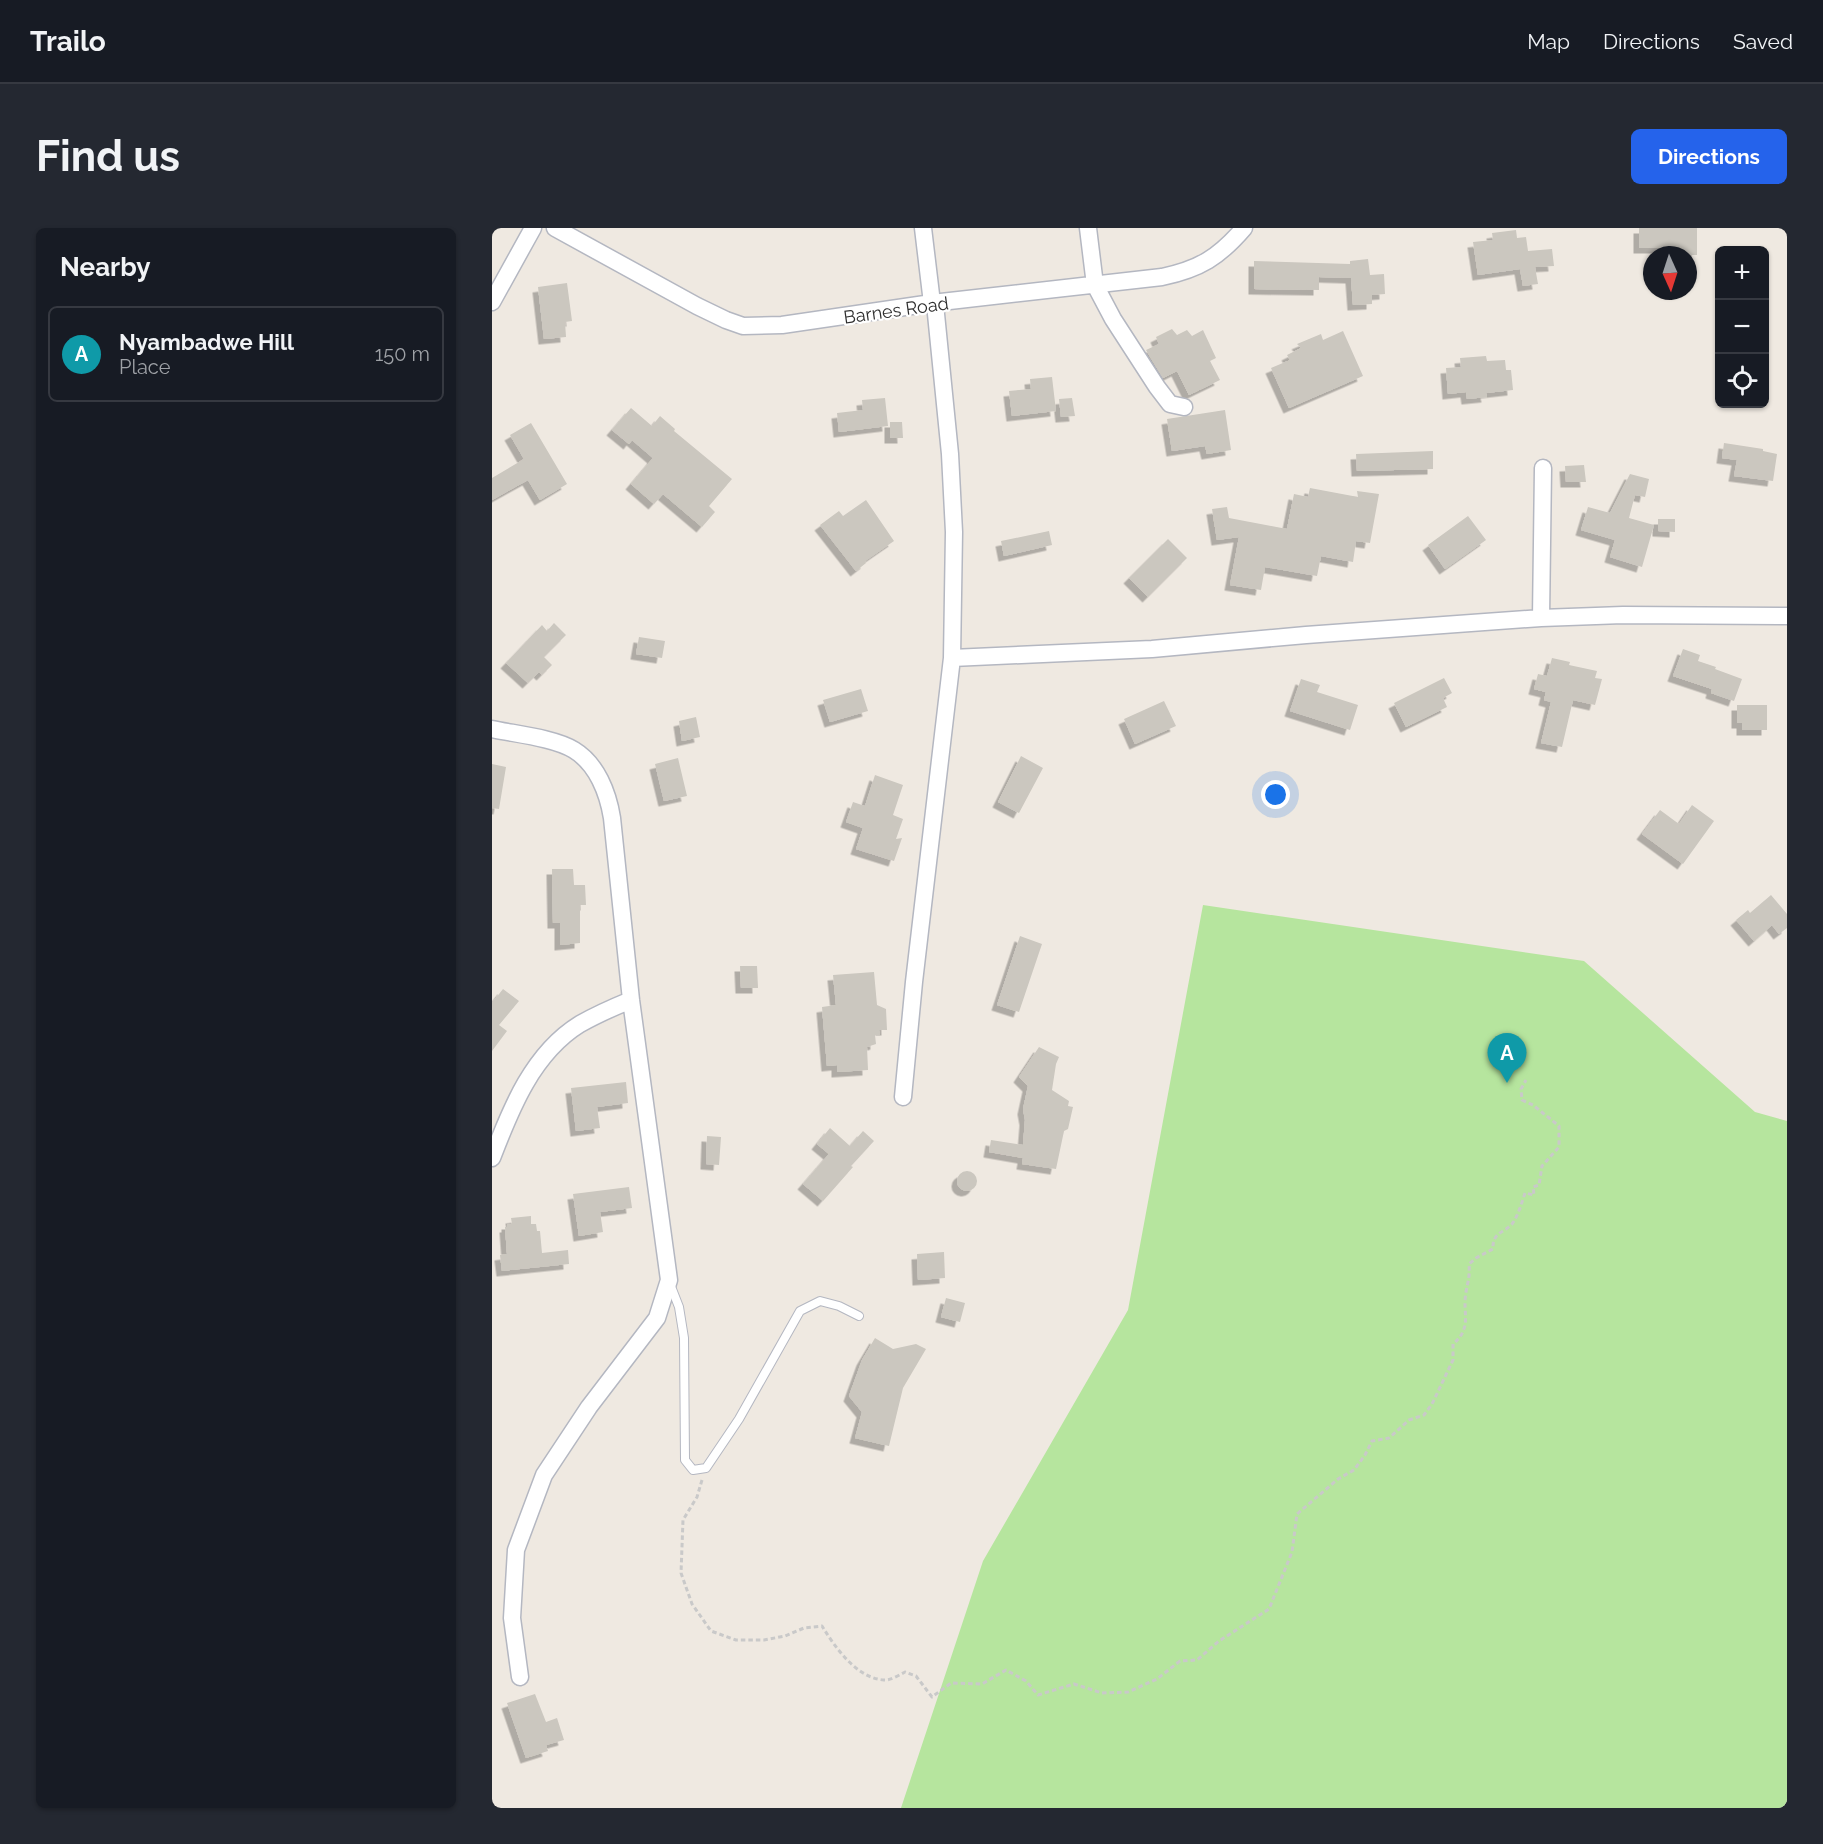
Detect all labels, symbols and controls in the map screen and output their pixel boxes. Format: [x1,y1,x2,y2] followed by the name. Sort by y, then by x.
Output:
[30,25,106,58] text: Trailo
[1527,29,1570,54] text: Map
[1603,29,1700,54] text: Directions
[1733,29,1793,54] text: Saved
[1631,129,1787,184] button: Directions
[36,132,180,181] text: Find us
[1643,246,1697,300] north arrow
[1715,246,1769,408] map controls
[1715,246,1769,300] button: +
[60,252,150,282] text: Nearby
[842,292,950,328] street label: Barnes Road
[1715,300,1769,354] button: −
[119,329,294,355] text: Nyambadwe Hill
[75,342,88,366] text: A
[375,342,430,366] text: 150 m
[1715,354,1769,408] button: locate
[119,355,170,379] text: Place
[1261,780,1290,809] your location
[1488,1034,1526,1083] pin: A

